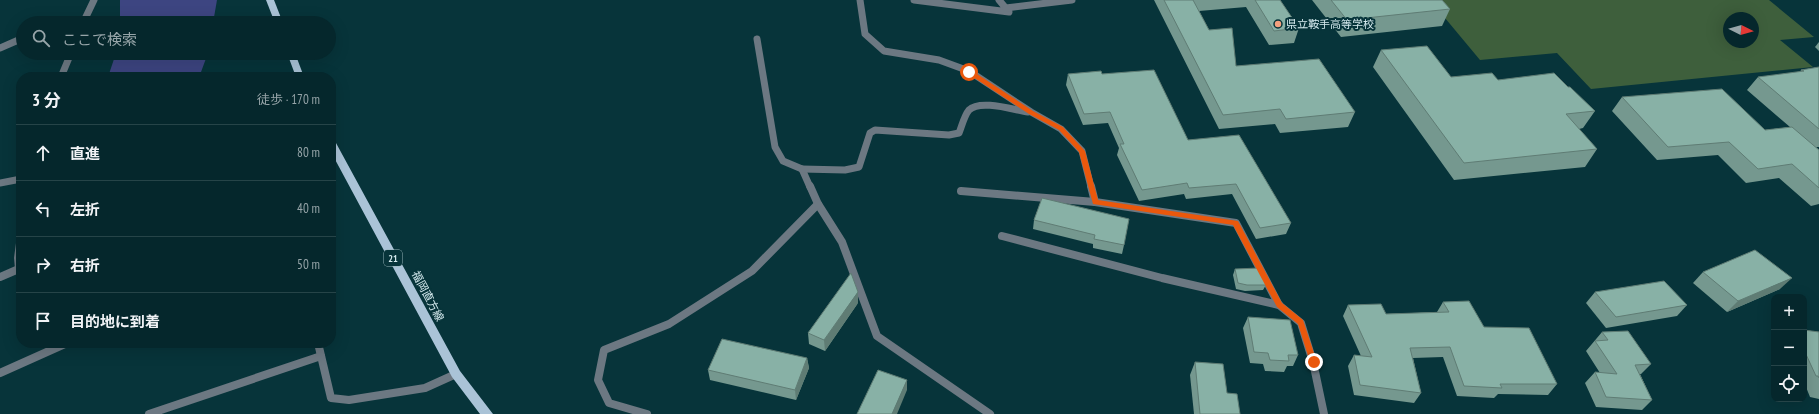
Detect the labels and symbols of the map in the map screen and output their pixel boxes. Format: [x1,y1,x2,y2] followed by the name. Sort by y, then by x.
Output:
[1723,12,1759,48] north arrow
[1286,17,1374,31] place label: 県立鞍手高等学校
[1273,19,1283,29] marker: 県立鞍手高等学校
[960,63,978,81] route start
[384,250,402,266] road number: 21
[409,268,447,324] street label: 福岡直方線
[1305,353,1323,371] route end

